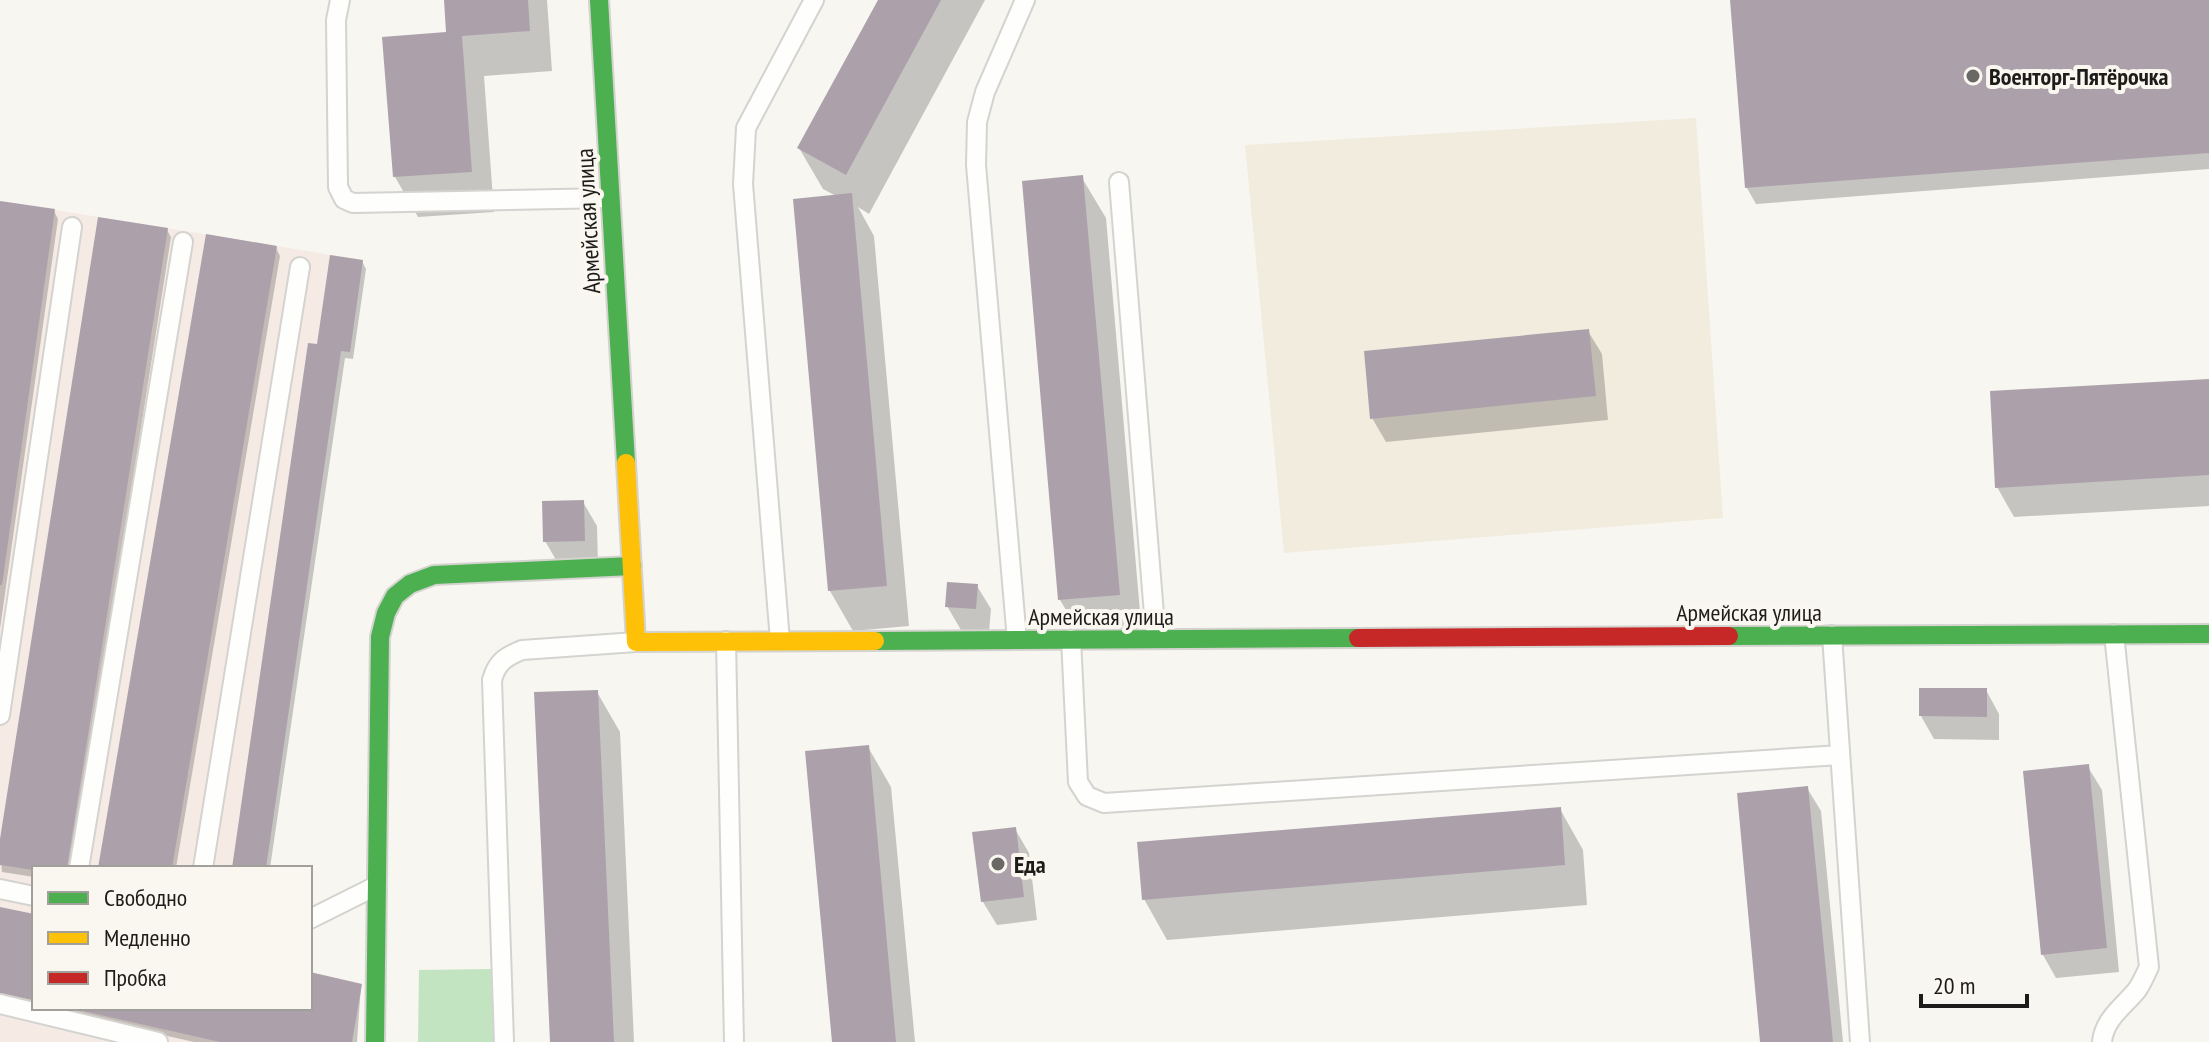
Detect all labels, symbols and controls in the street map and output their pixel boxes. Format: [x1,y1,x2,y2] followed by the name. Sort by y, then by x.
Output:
[1989,61,2169,92] place label: Военторг-Пятёрочка
[1964,67,1982,85] marker: Военторг-Пятёрочка
[569,147,607,295] street label: Армейская улица
[1676,597,1822,628] street label: Армейская улица
[1028,601,1174,632] street label: Армейская улица
[1014,849,1046,880] place label: Еда
[989,855,1007,873] marker: Еда
[32,866,312,1010] legend
[104,882,187,913] text: Свободно
[104,922,191,953] text: Медленно
[1921,958,2027,1008] scale bar
[104,962,167,993] text: Пробка
[1933,970,1975,1001] text: 20 m

